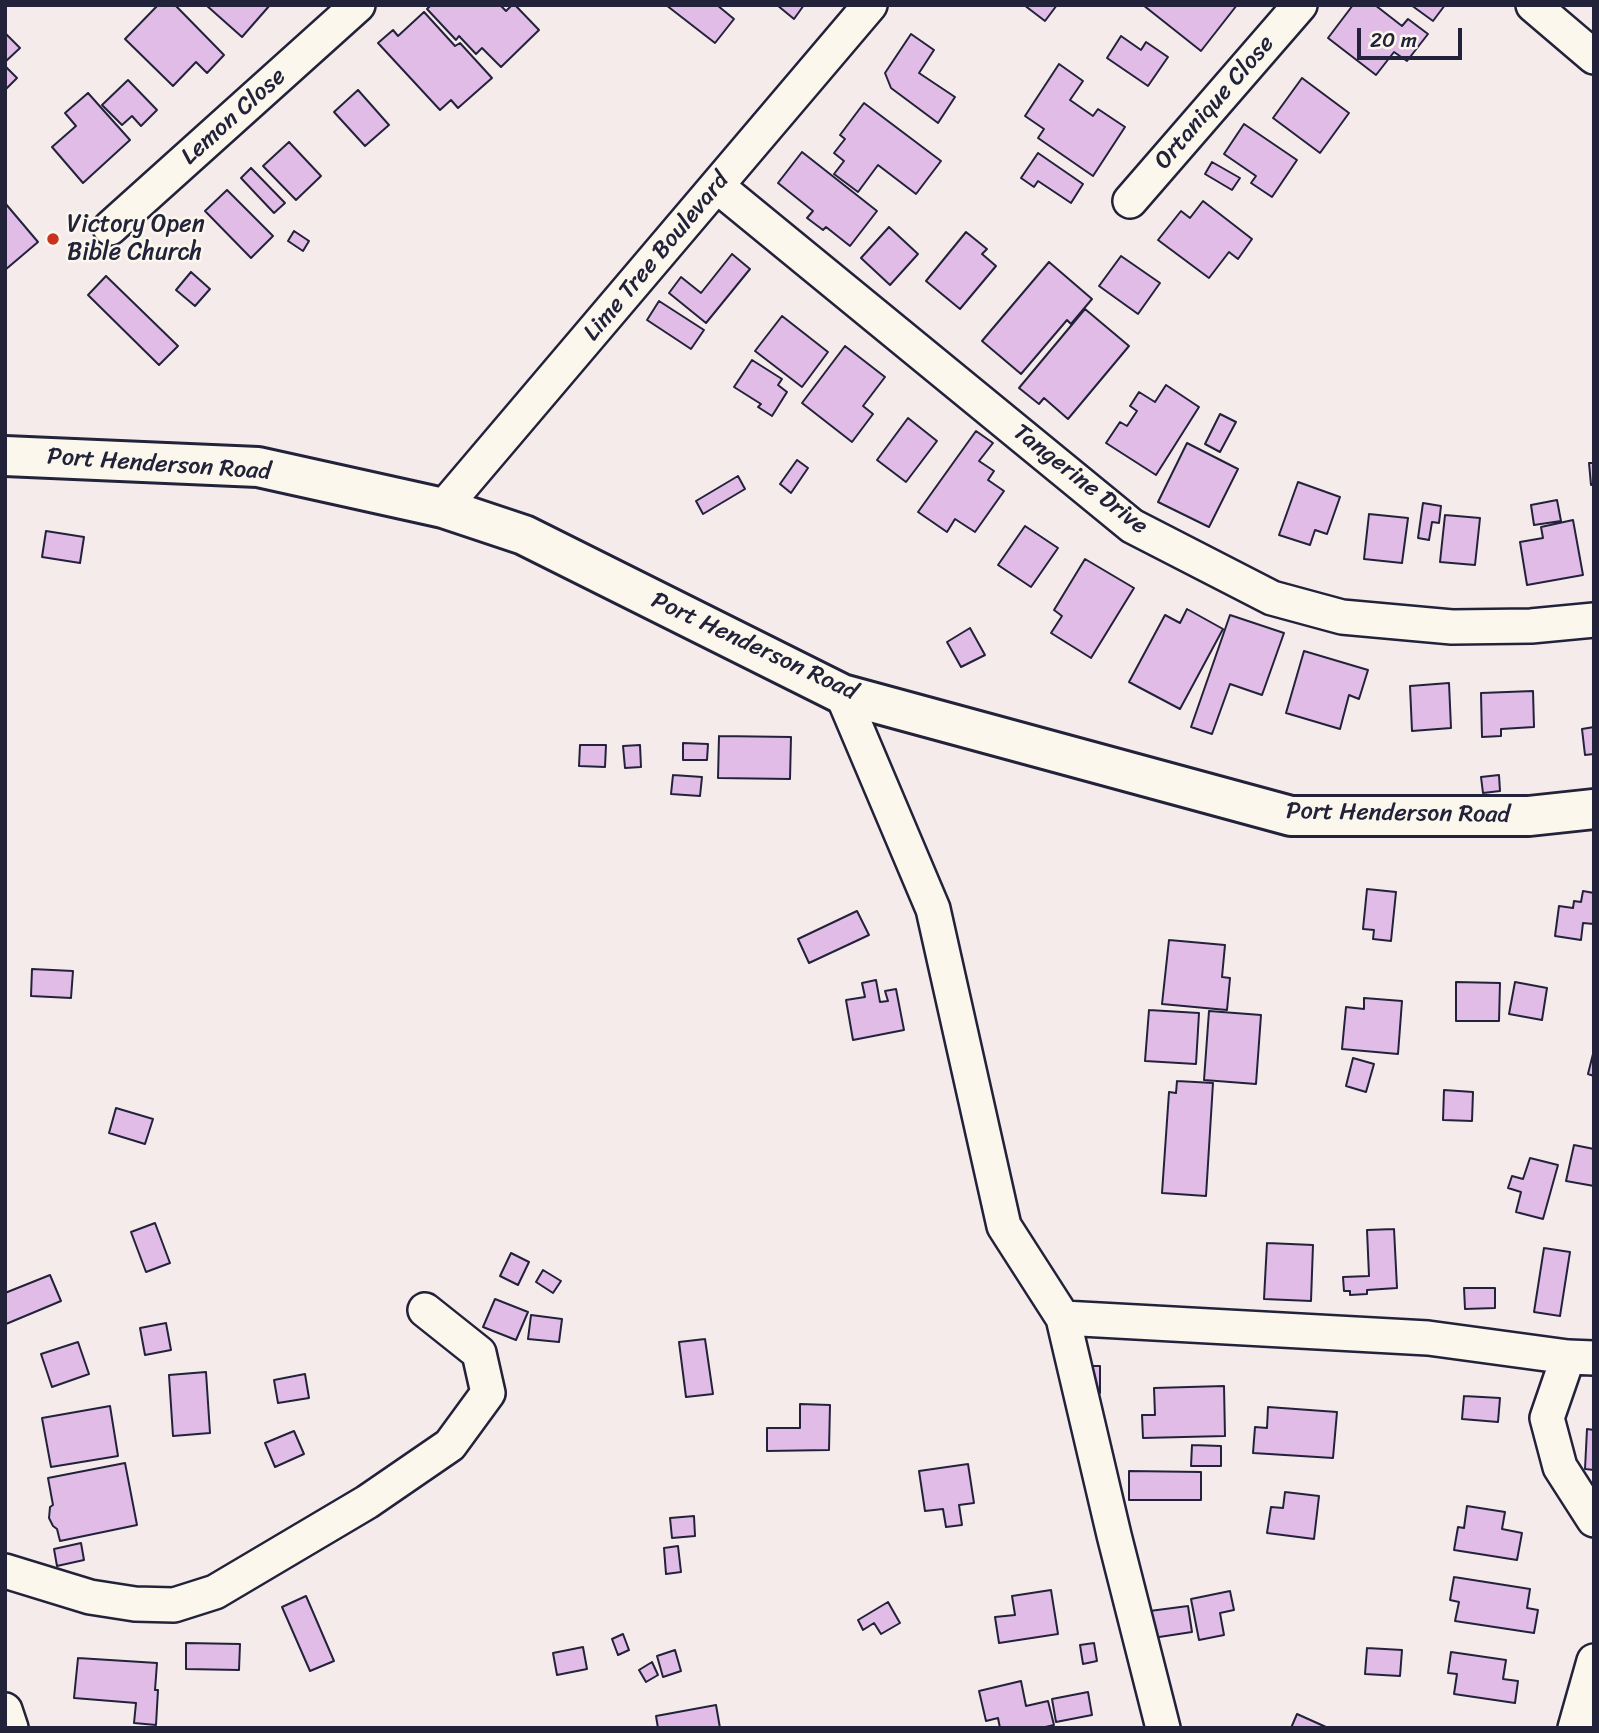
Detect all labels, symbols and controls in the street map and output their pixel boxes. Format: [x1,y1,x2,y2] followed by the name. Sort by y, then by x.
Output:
[1361,14,1466,58] scale bar
[1370,21,1417,59] text: 20 m
[1149,30,1281,176] street label: Ortanique Close
[176,63,292,171] street label: Lemon Close
[578,167,736,347] street label: Lime Tree Boulevard
[67,211,205,267] place label: Victory Open Bible Church
[45,231,61,247] marker: Victory Open Bible Church
[1007,419,1153,541] street label: Tangerine Drive
[46,443,272,487] street label: Port Henderson Road
[646,587,862,707] street label: Port Henderson Road
[1286,798,1510,830] street label: Port Henderson Road

